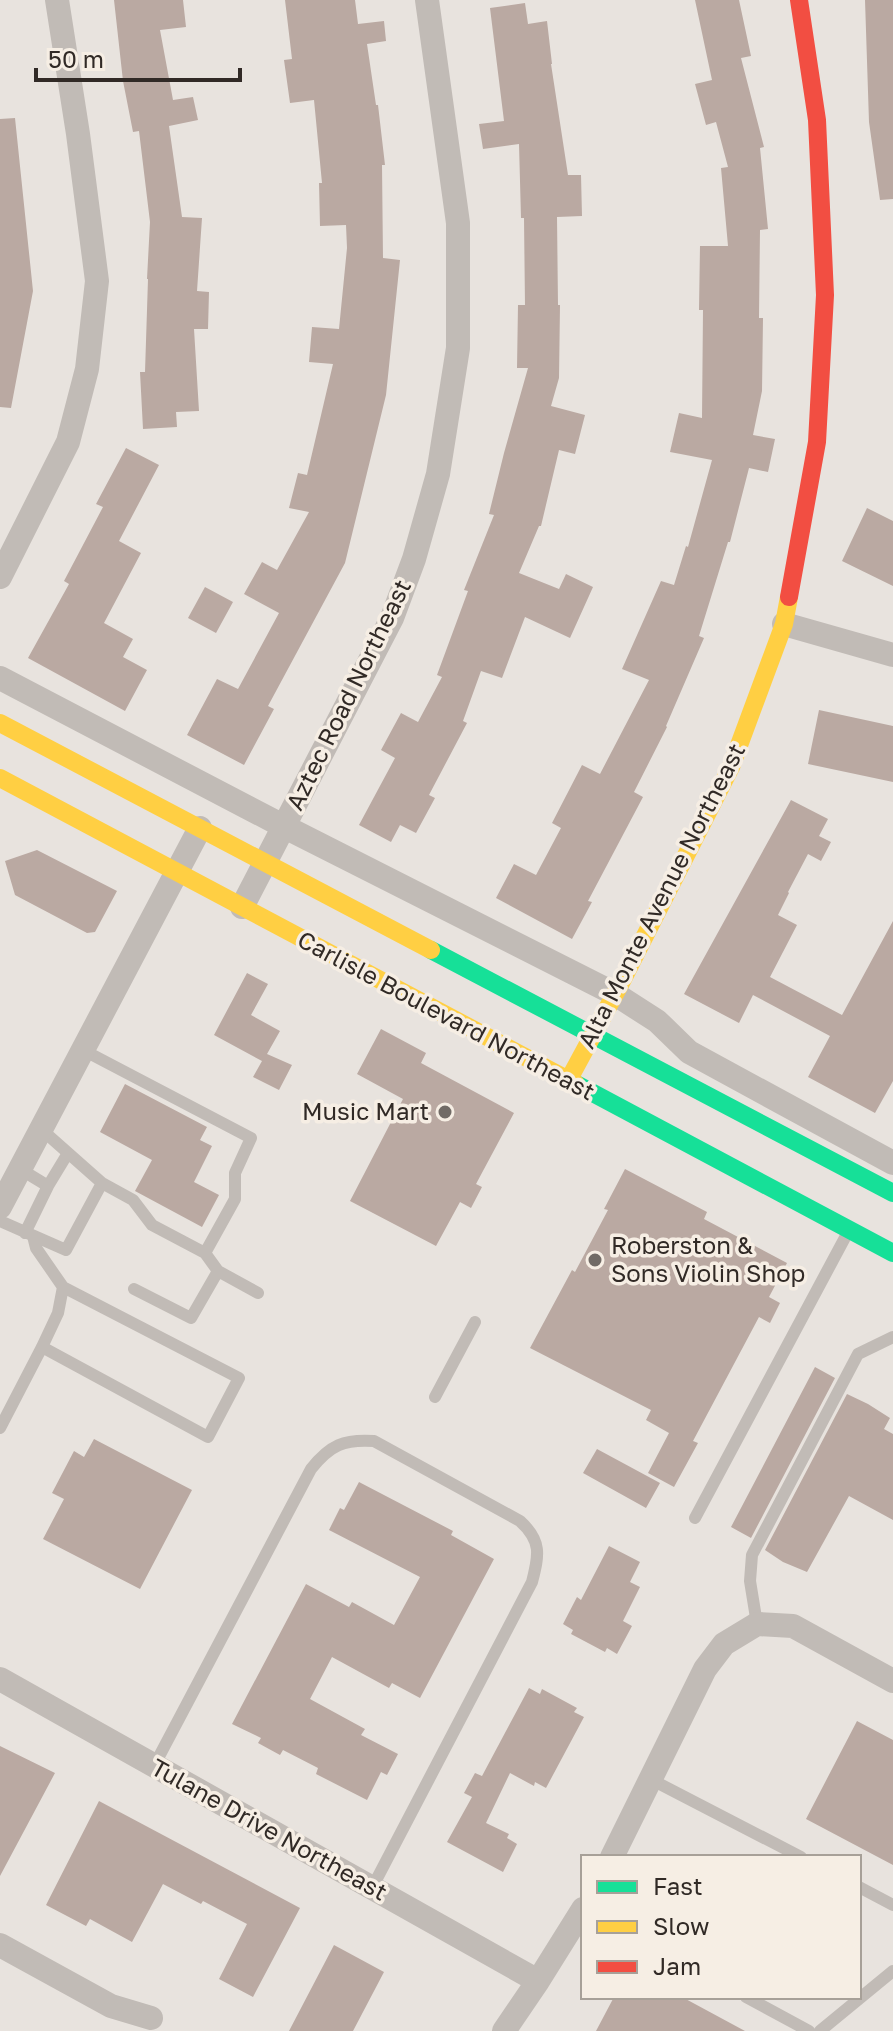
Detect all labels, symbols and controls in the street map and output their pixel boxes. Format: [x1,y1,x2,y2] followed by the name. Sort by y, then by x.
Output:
[36,32,240,82] scale bar
[48,44,104,73] text: 50 m
[279,574,416,814] street label: Aztec Road Northeast
[571,738,750,1053] street label: Alta Monte Avenue Northeast
[293,924,600,1105] street label: Carlisle Boulevard Northeast
[302,1096,429,1125] place label: Music Mart
[436,1103,454,1121] marker: Music Mart
[611,1230,805,1287] place label: Roberston & Sons Violin Shop
[586,1251,604,1269] marker: Roberston & Sons Violin Shop
[147,1752,393,1906] street label: Tulane Drive Northeast
[581,1855,861,1999] legend
[653,1871,703,1900] text: Fast
[653,1911,709,1940] text: Slow
[653,1951,701,1980] text: Jam

